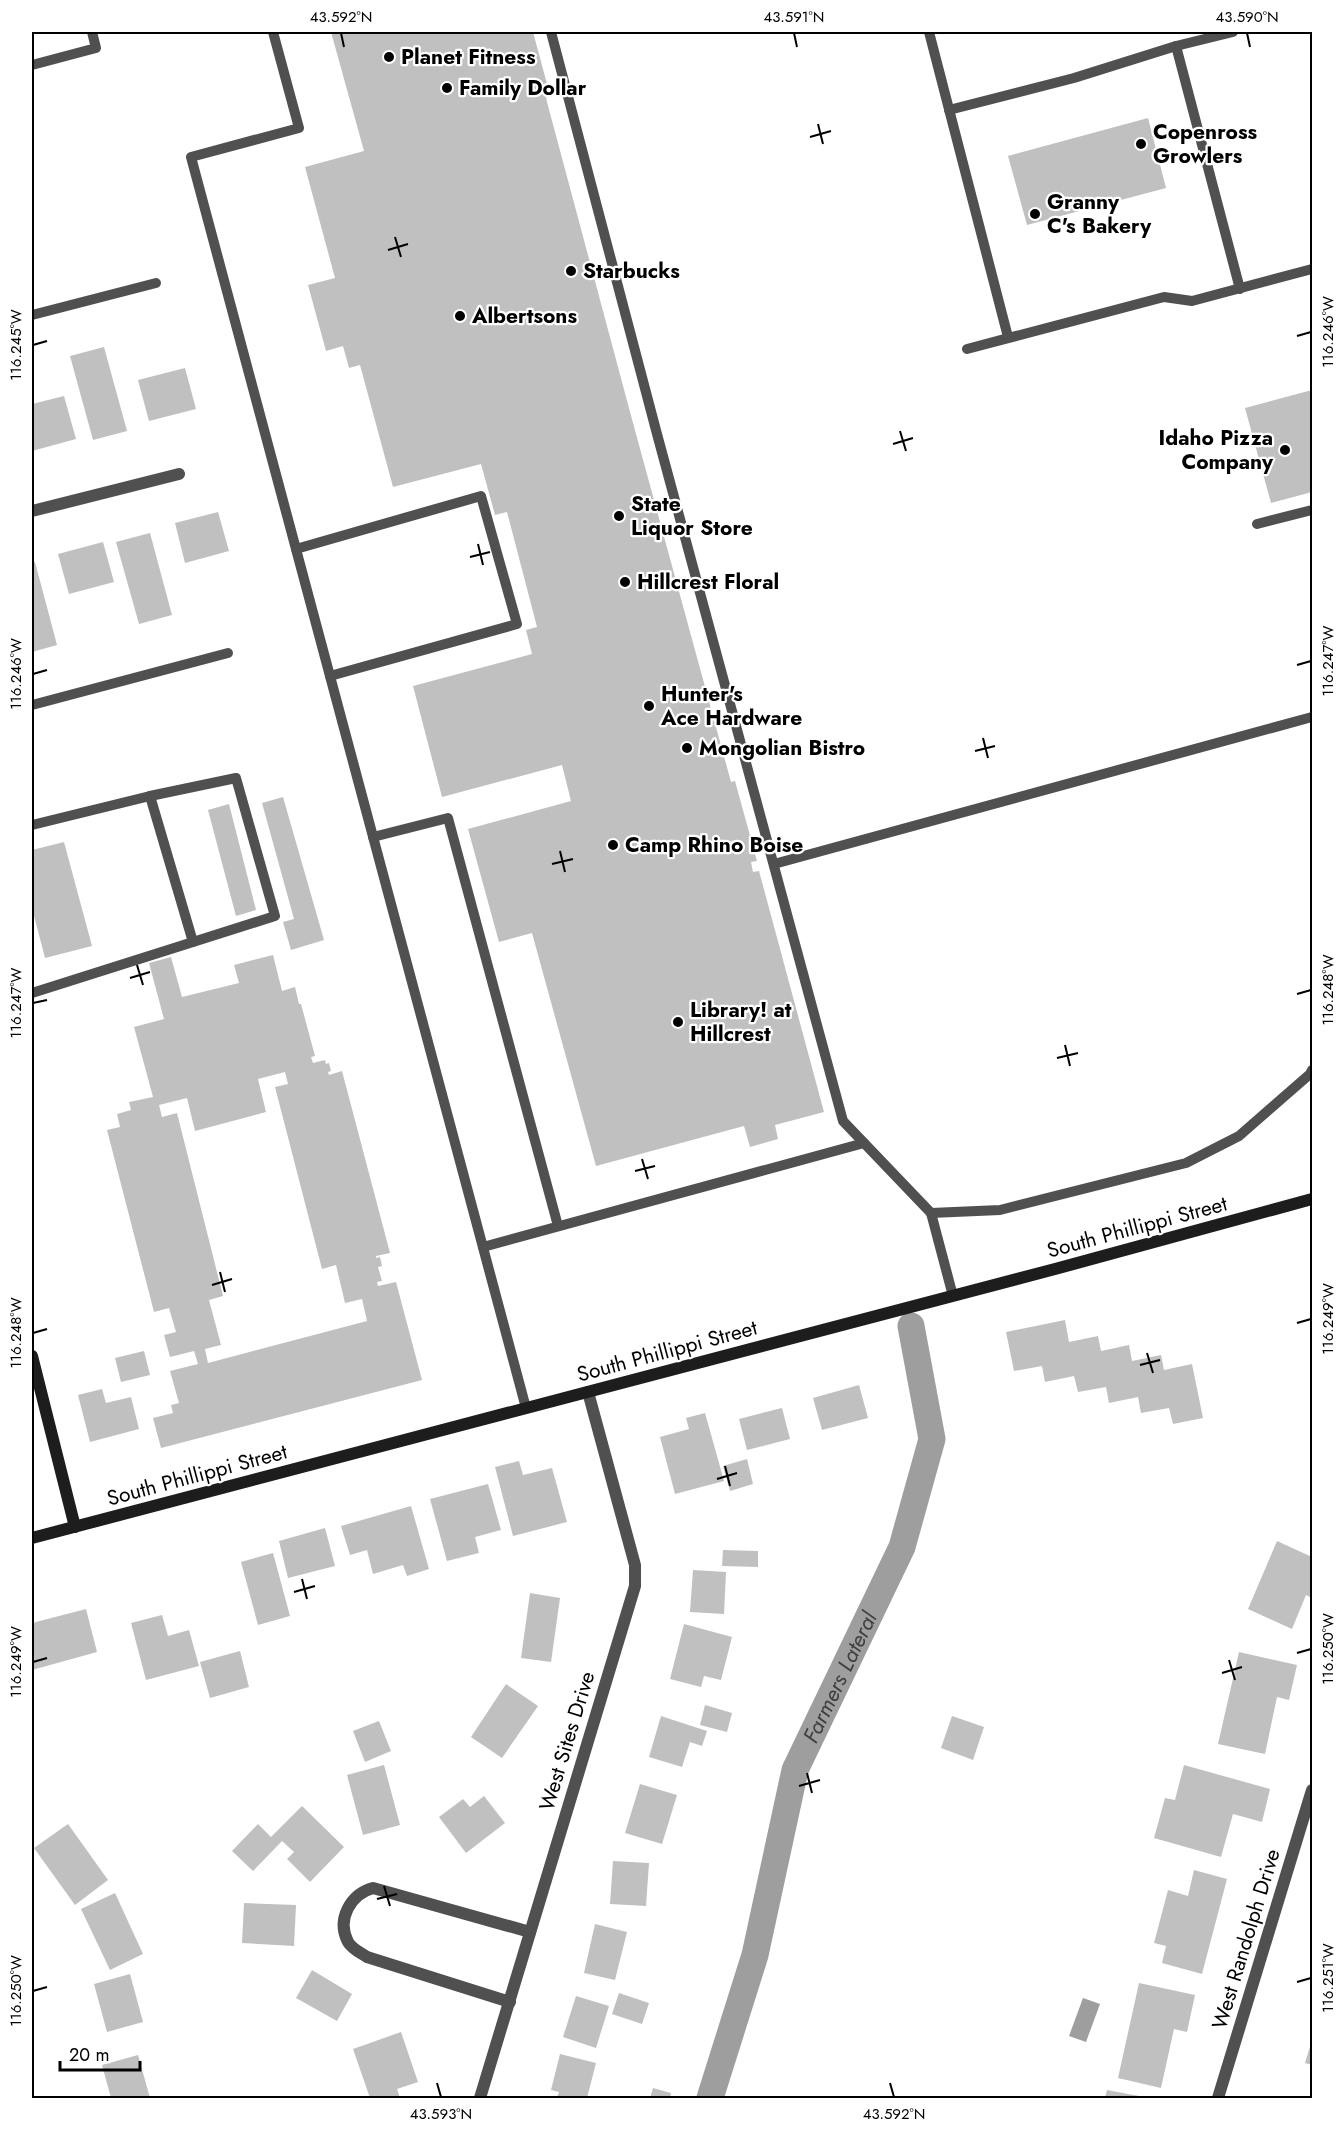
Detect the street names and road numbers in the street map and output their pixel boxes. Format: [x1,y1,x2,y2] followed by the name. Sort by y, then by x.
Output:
[1044,1189,1230,1265] street label: South Phillippi Street
[574,1313,760,1389] street label: South Phillippi Street
[104,1437,290,1513] street label: South Phillippi Street
[532,1668,602,1814] street label: West Sites Drive
[1204,1845,1288,2033] street label: West Randolph Drive

